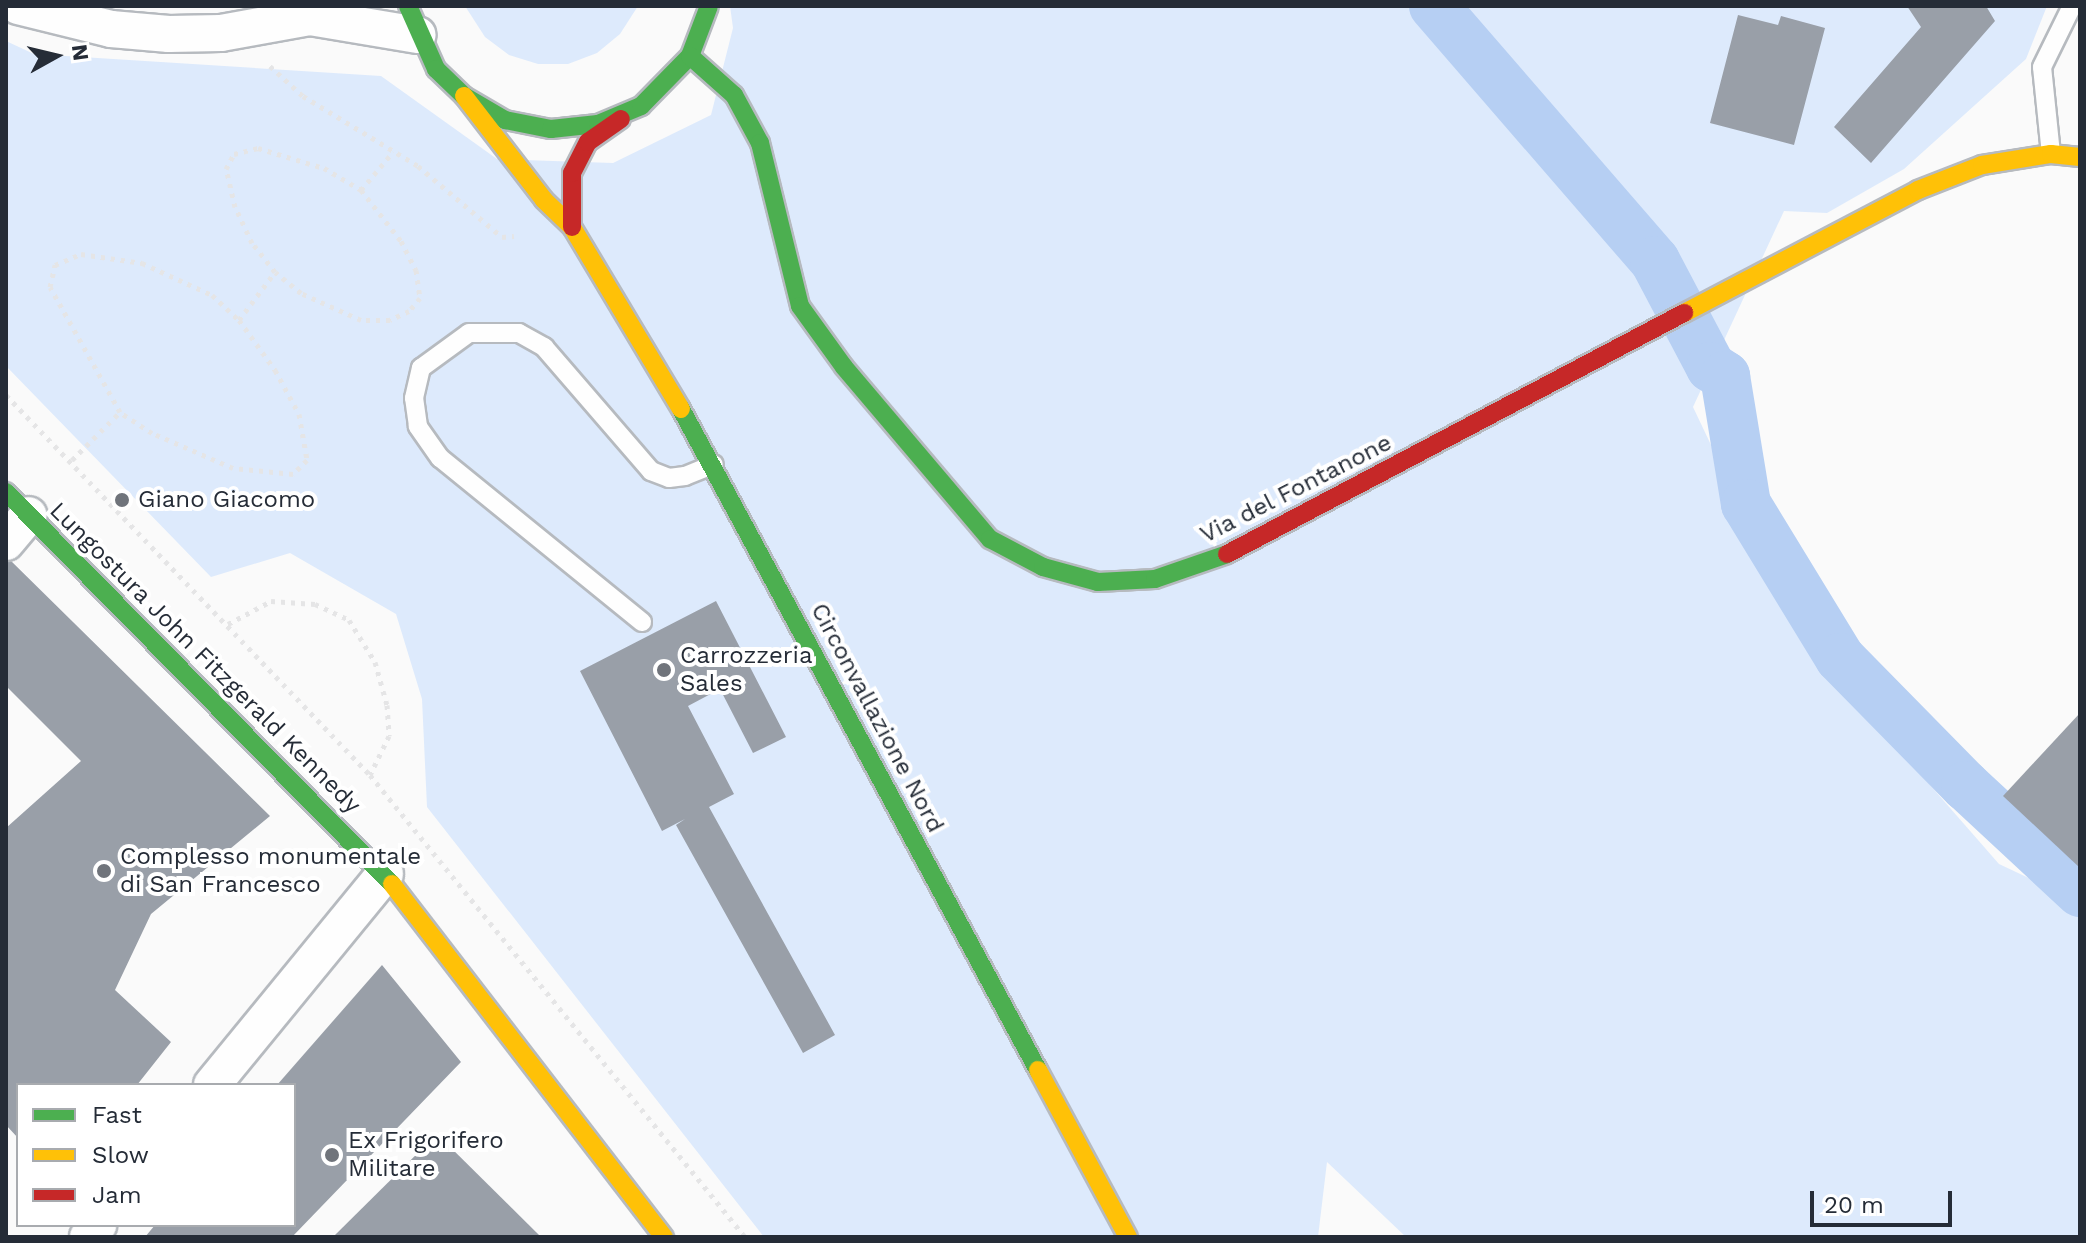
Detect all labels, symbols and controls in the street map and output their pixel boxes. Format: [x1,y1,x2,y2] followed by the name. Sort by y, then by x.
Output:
[16,16,96,96] north arrow
[67,43,94,62] text: N
[1195,428,1397,550] street label: Via del Fontanone
[138,486,315,514] place label: Giano Giacomo
[113,491,131,509] marker: Giano Giacomo
[43,496,367,820] street label: Lungostura John Fitzgerald Kennedy
[804,598,950,838] street label: Circonvallazione Nord
[680,642,813,698] place label: Carrozzeria Sales
[655,661,673,679] marker: Carrozzeria Sales
[120,843,421,899] place label: Complesso monumentale di San Francesco
[95,862,113,880] marker: Complesso monumentale di San Francesco
[16,1083,296,1227] legend
[92,1101,142,1129] text: Fast
[348,1127,504,1183] place label: Ex Frigorifero Militare
[92,1141,149,1169] text: Slow
[323,1146,341,1164] marker: Ex Frigorifero Militare
[1814,1175,1956,1225] scale bar
[92,1181,142,1209] text: Jam
[1824,1191,1884,1219] text: 20 m

